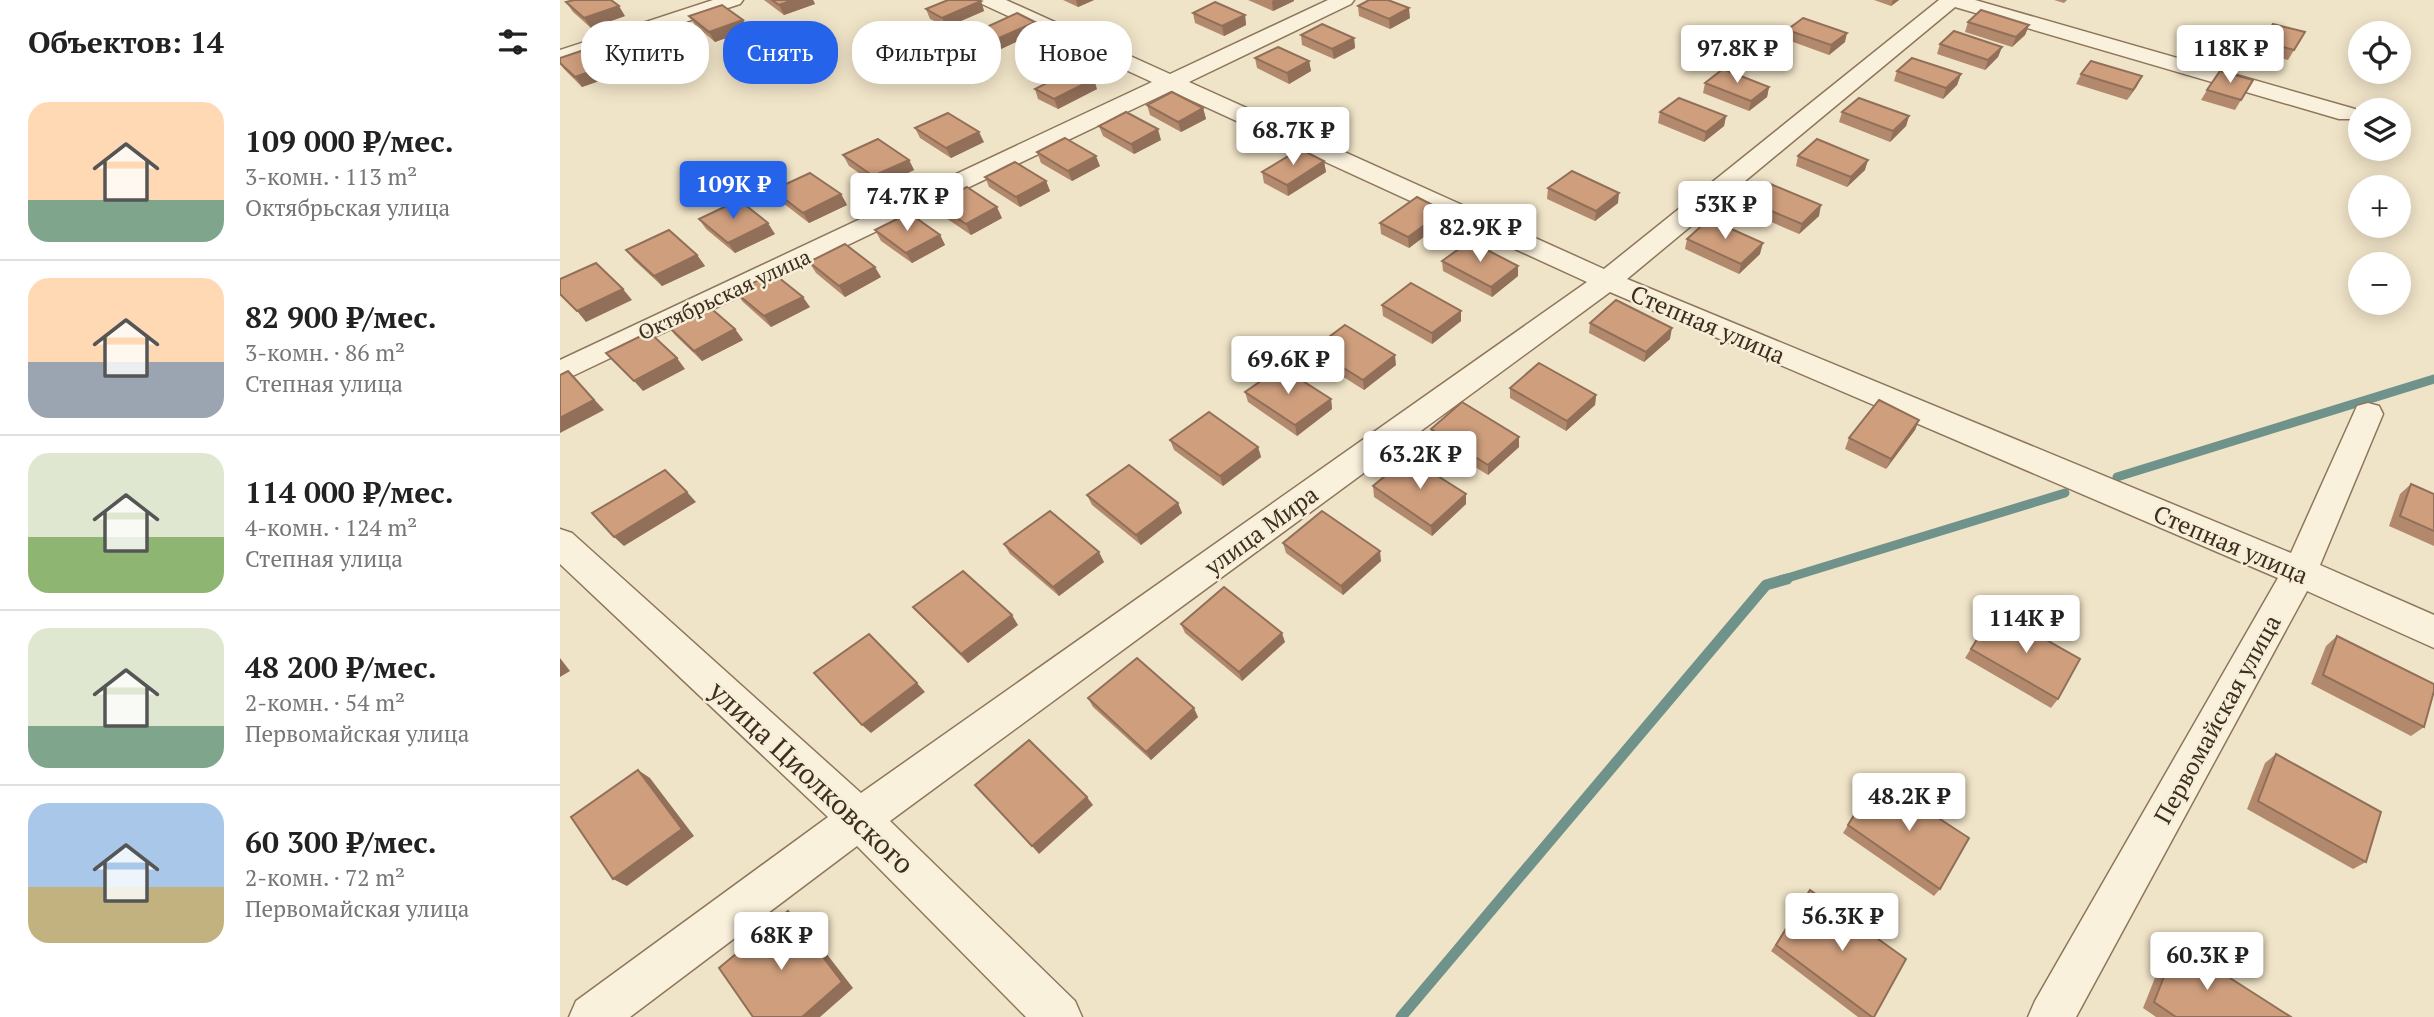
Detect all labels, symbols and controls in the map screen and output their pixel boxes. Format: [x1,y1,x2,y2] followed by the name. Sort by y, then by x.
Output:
[581,21,709,84] chip: Купить
[723,21,838,84] chip: Снять
[852,21,1001,84] chip: Фильтры
[1015,21,1132,84] chip: Новое
[2348,21,2411,315] map controls
[2348,21,2411,84] button: locate
[28,22,224,62] text: Объектов: 14
[494,23,532,61] icon: filters
[1672,25,1802,85] pin: 97.8K ₽
[2173,25,2287,85] pin: 118K ₽
[1697,32,1777,63] text: 97.8K ₽
[2193,32,2267,63] text: 118K ₽
[2348,98,2411,161] button: layers
[1228,108,1358,167] pin: 68.7K ₽
[1252,114,1334,145] text: 68.7K ₽
[245,121,454,161] text: 109 000 ₽/мес.
[84,130,168,214] icon: home
[245,161,417,192] text: 3-комн. · 113 m²
[676,162,790,221] pin: 109K ₽
[696,168,770,199] text: 109K ₽
[842,174,972,233] pin: 74.7K ₽
[2348,175,2411,238] button: +
[866,180,948,211] text: 74.7K ₽
[1676,182,1774,241] pin: 53K ₽
[1694,188,1756,219] text: 53K ₽
[245,192,450,223] text: Октябрьская улица
[1415,204,1545,264] pin: 82.9K ₽
[1439,211,1521,242] text: 82.9K ₽
[633,242,815,346] street label: Октябрьская улица
[2348,252,2411,315] button: −
[1626,277,1790,371] street label: Степная улица
[245,297,437,337] text: 82 900 ₽/мес.
[84,306,168,390] icon: home
[1223,336,1353,396] pin: 69.6K ₽
[245,337,405,368] text: 3-комн. · 86 m²
[1247,343,1329,374] text: 69.6K ₽
[245,368,403,399] text: Степная улица
[1355,432,1485,491] pin: 63.2K ₽
[1379,438,1461,469] text: 63.2K ₽
[245,472,454,512] text: 114 000 ₽/мес.
[1197,478,1324,583] street label: улица Мира
[84,481,168,565] icon: home
[2149,497,2313,591] street label: Степная улица
[245,512,417,543] text: 4-комн. · 124 m²
[245,543,403,574] text: Степная улица
[1969,596,2083,655] pin: 114K ₽
[1989,602,2063,633] text: 114K ₽
[2146,609,2288,829] street label: Первомайская улица
[245,647,437,687] text: 48 200 ₽/мес.
[84,656,168,740] icon: home
[701,672,922,882] street label: улица Циолковского
[245,687,405,718] text: 2-комн. · 54 m²
[245,718,469,749] text: Первомайская улица
[1844,774,1974,833] pin: 48.2K ₽
[1868,780,1950,811] text: 48.2K ₽
[245,822,437,862] text: 60 300 ₽/мес.
[84,831,168,915] icon: home
[245,862,405,893] text: 2-комн. · 72 m²
[245,893,469,924] text: Первомайская улица
[1777,894,1907,953] pin: 56.3K ₽
[1801,900,1883,931] text: 56.3K ₽
[732,912,830,972] pin: 68K ₽
[750,919,812,950] text: 68K ₽
[2142,932,2272,992] pin: 60.3K ₽
[2166,939,2248,970] text: 60.3K ₽

